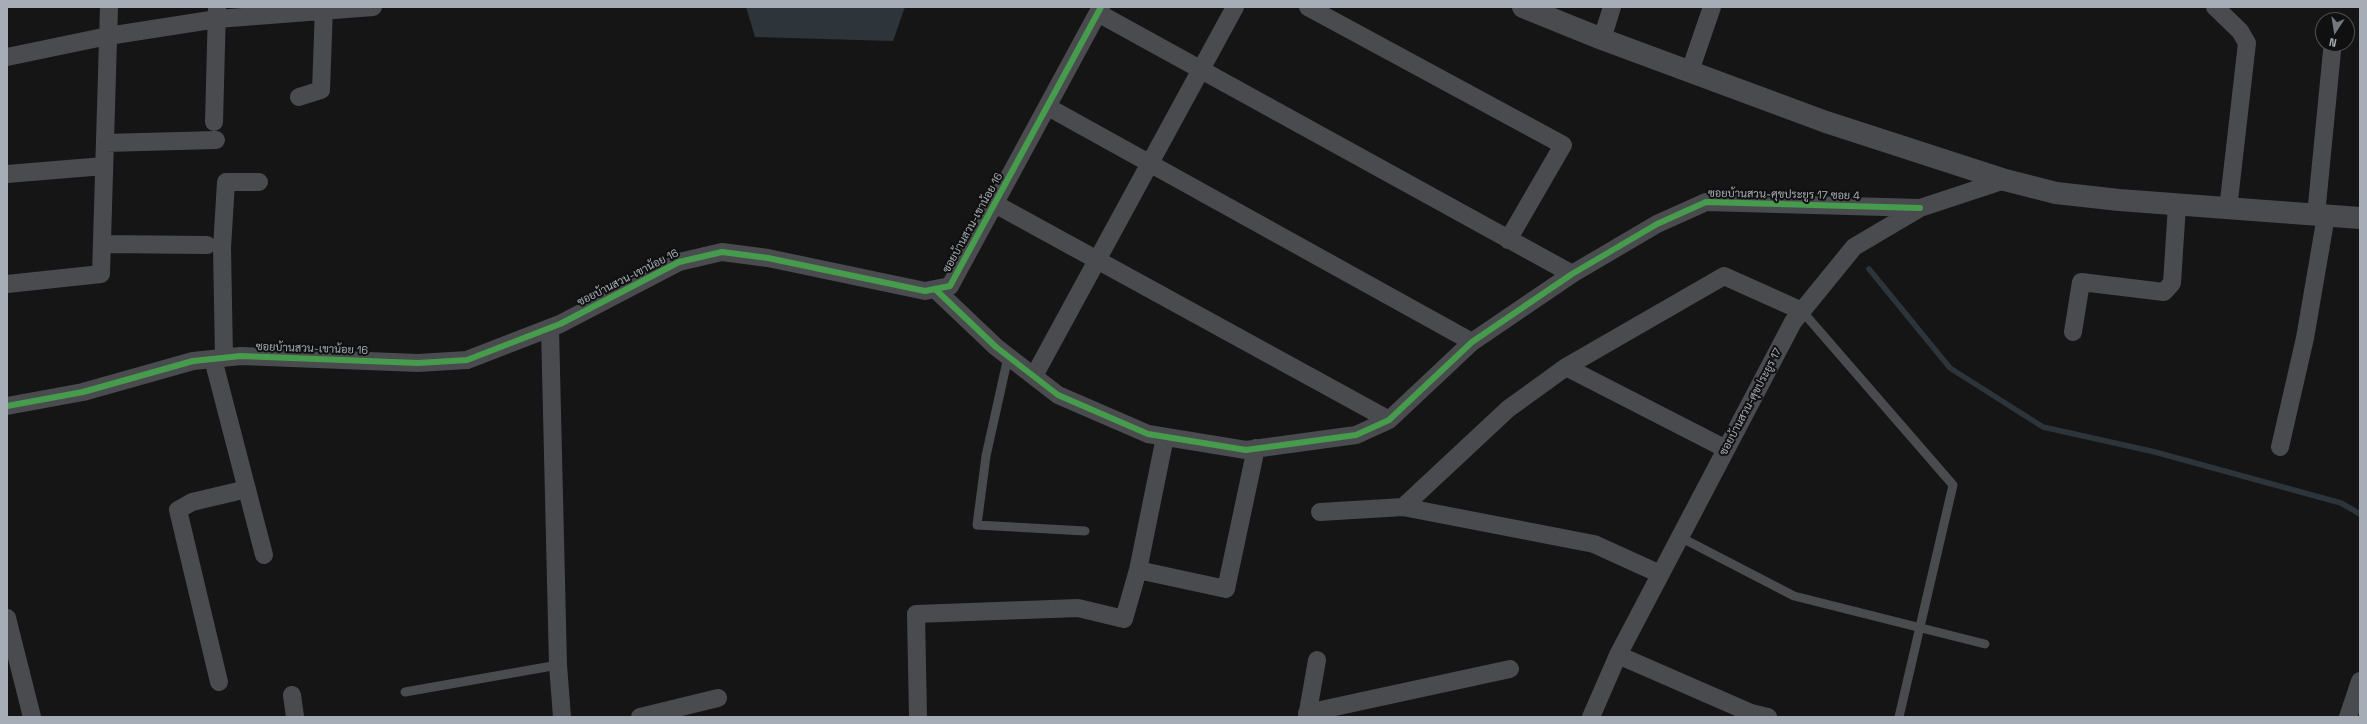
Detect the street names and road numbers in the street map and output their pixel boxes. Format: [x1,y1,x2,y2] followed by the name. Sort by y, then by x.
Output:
[940,171,1006,275] street label: ซอยบ้านสวน-เขาน้อย 16
[1708,187,1860,203] street label: ซอยบ้านสวน-ศุขประยูร 17 ซอย 4
[575,247,681,309] street label: ซอยบ้านสวน-เขาน้อย 16
[256,340,368,358] street label: ซอยบ้านสวน-เขาน้อย 16
[1717,346,1785,458] street label: ซอยบ้านสวน-ศุขประยูร 17

